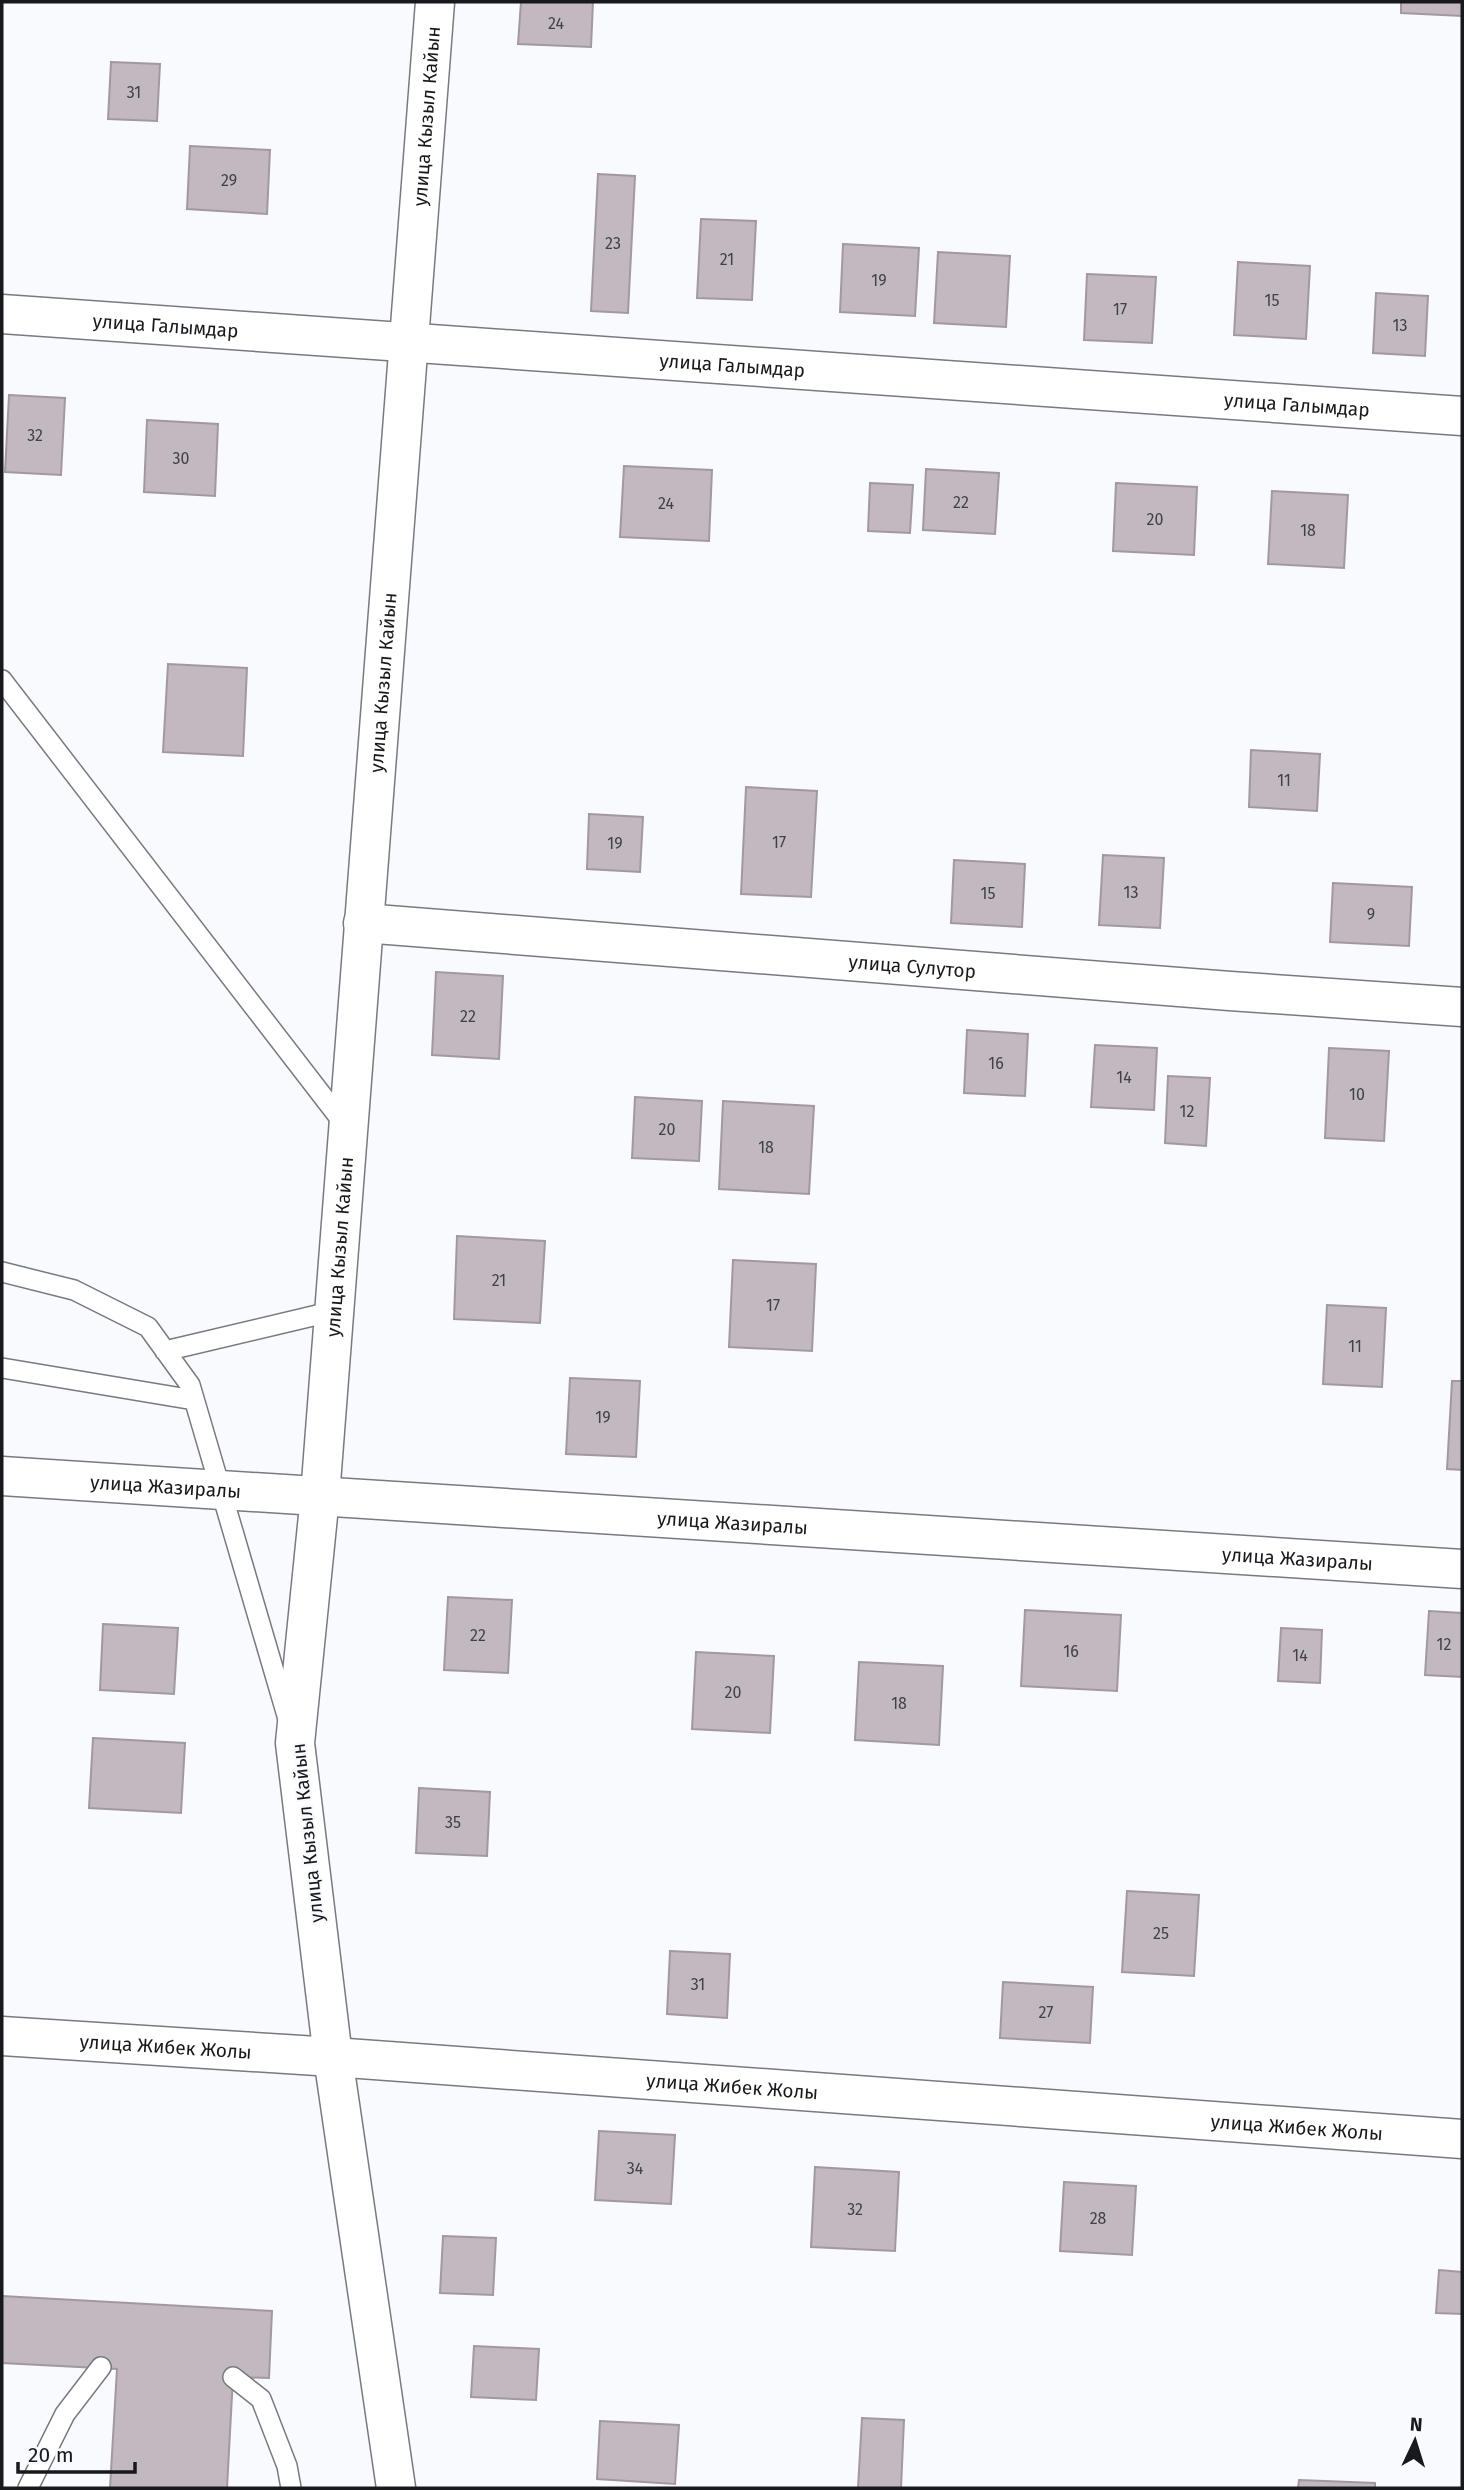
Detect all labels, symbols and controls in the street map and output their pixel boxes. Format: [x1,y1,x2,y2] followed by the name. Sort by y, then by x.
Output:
[548,14,564,33] house number: 24
[408,25,445,207] street label: улица Кызыл Кайын
[127,83,141,102] house number: 31
[221,171,237,190] house number: 29
[605,234,621,253] house number: 23
[720,250,734,269] house number: 21
[871,271,887,290] house number: 19
[1265,291,1279,310] house number: 15
[1113,300,1127,319] house number: 17
[92,309,239,342] street label: улица Галымдар
[1393,316,1407,335] house number: 13
[659,349,806,382] street label: улица Галымдар
[1223,388,1370,422] street label: улица Галымдар
[27,426,43,445] house number: 32
[173,449,190,468] house number: 30
[953,493,969,512] house number: 22
[658,494,674,513] house number: 24
[1147,510,1163,529] house number: 20
[1300,521,1316,540] house number: 18
[365,592,402,774] street label: улица Кызыл Кайын
[1277,771,1291,790] house number: 11
[772,833,786,852] house number: 17
[607,834,623,853] house number: 19
[1124,883,1138,902] house number: 13
[981,884,995,903] house number: 15
[1367,905,1375,924] house number: 9
[848,950,977,983] street label: улица Сулутор
[460,1007,476,1026] house number: 22
[988,1054,1004,1073] house number: 16
[1116,1068,1132,1087] house number: 14
[1349,1085,1365,1104] house number: 10
[1180,1102,1194,1121] house number: 12
[659,1120,675,1139] house number: 20
[758,1138,774,1157] house number: 18
[321,1156,358,1338] street label: улица Кызыл Кайын
[492,1271,506,1290] house number: 21
[766,1296,780,1315] house number: 17
[1348,1337,1362,1356] house number: 11
[595,1408,611,1427] house number: 19
[90,1471,242,1503] street label: улица Жазиралы
[656,1507,809,1539] street label: улица Жазиралы
[1221,1543,1373,1575] street label: улица Жазиралы
[470,1626,486,1645] house number: 22
[1437,1635,1451,1654] house number: 12
[1063,1642,1079,1661] house number: 16
[1292,1646,1308,1665] house number: 14
[725,1683,741,1702] house number: 20
[891,1694,907,1713] house number: 18
[287,1742,328,1924] street label: улица Кызыл Кайын
[445,1813,461,1832] house number: 35
[1153,1924,1169,1943] house number: 25
[691,1975,705,1994] house number: 31
[1039,2003,1053,2022] house number: 27
[79,2030,252,2064] street label: улица Жибек Жолы
[645,2069,819,2104] street label: улица Жибек Жолы
[1210,2110,1384,2145] street label: улица Жибек Жолы
[627,2159,644,2178] house number: 34
[847,2200,863,2219] house number: 32
[1090,2209,1107,2228] house number: 28
[1380,2406,1450,2476] north arrow
[1409,2413,1423,2436] text: N
[18,2430,135,2474] scale bar
[28,2442,74,2468] text: 20 m

